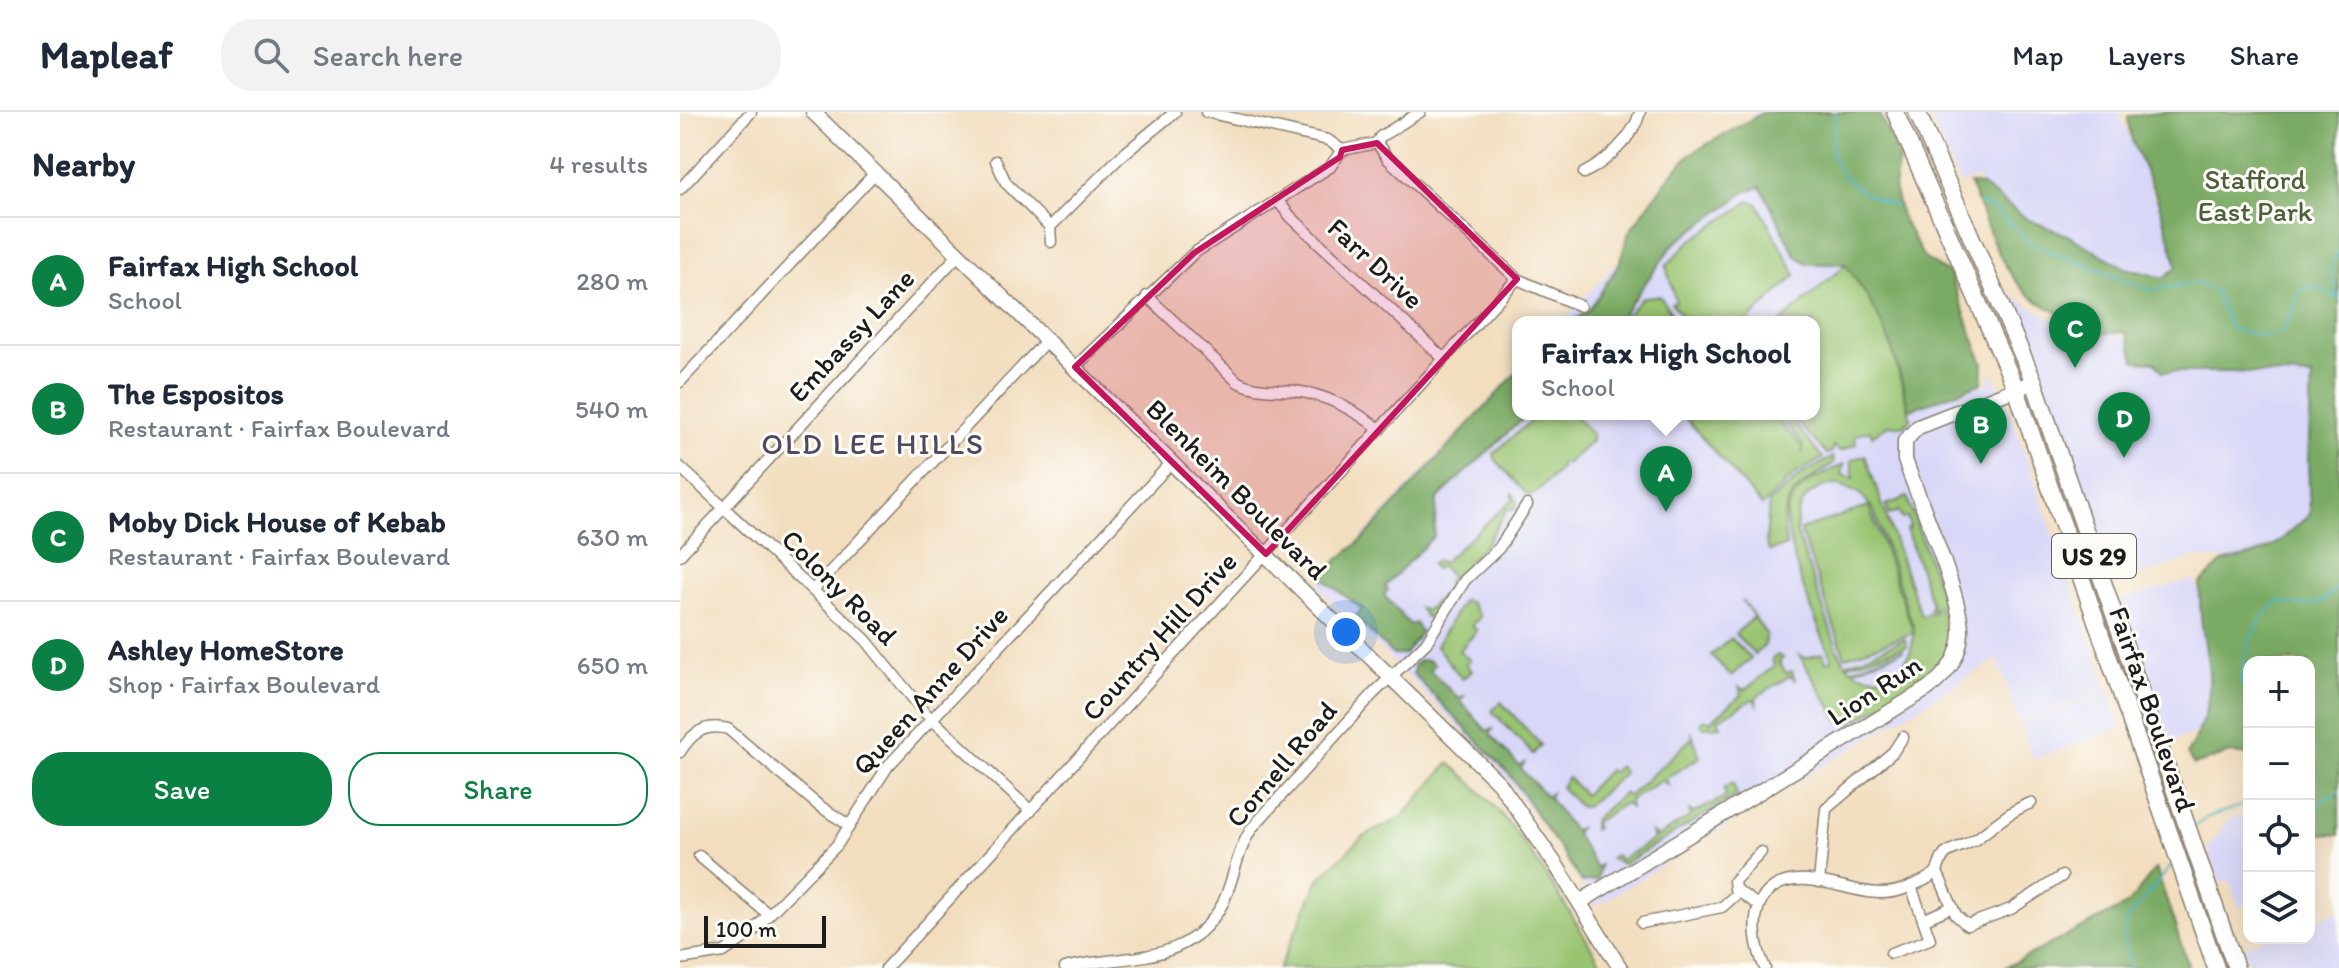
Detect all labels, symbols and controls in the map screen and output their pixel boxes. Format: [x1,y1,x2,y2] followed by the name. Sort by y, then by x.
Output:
[221,19,781,91] search box
[40,32,173,78] text: Mapleaf
[249,33,293,77] icon: search
[313,37,463,74] text: Search here
[2012,38,2064,72] text: Map
[2108,38,2186,72] text: Layers
[2230,38,2299,72] text: Share
[32,144,135,185] text: Nearby
[549,148,648,180] text: 4 results
[2198,162,2313,228] park label: Stafford East Park
[1321,210,1431,316] street label: Farr Drive
[108,247,358,284] text: Fairfax High School
[781,261,921,409] street label: Embassy Lane
[50,265,66,297] text: A
[576,265,648,297] text: 280 m
[108,284,182,316] text: School
[2049,302,2101,368] pin: C
[1512,316,1820,420] popup
[1541,334,1791,371] text: Fairfax High School
[1541,371,1615,403] text: School
[108,375,284,412] text: The Espositos
[1139,391,1335,587] street label: Blenheim Boulevard
[2098,392,2150,458] pin: D
[50,393,66,425] text: B
[575,393,648,425] text: 540 m
[1955,398,2007,464] pin: B
[108,412,450,444] text: Restaurant · Fairfax Boulevard
[761,425,985,462] district label: OLD LEE HILLS
[1640,446,1692,512] pin: A
[108,503,446,540] text: Moby Dick House of Kebab
[50,521,66,553] text: C
[576,521,648,553] text: 630 m
[775,522,905,652] street label: Colony Road
[2052,534,2136,578] road number: US 29
[108,540,450,572] text: Restaurant · Fairfax Boulevard
[1074,544,1244,728] street label: Country Hill Drive
[845,598,1015,782] street label: Queen Anne Drive
[2102,602,2204,817] street label: Fairfax Boulevard
[1326,612,1366,652] your location
[108,631,344,668] text: Ashley HomeStore
[1820,647,1928,733] street label: Lion Run
[49,649,67,681] text: D
[577,649,648,681] text: 650 m
[2243,656,2315,944] map controls
[2243,656,2315,728] button: +
[108,668,380,700] text: Shop · Fairfax Boulevard
[1218,694,1344,834] street label: Cornell Road
[2243,728,2315,800] button: −
[32,752,332,826] button: Save
[348,752,648,826] button: Share
[2243,800,2315,872] button: locate
[2243,872,2315,944] button: layers
[704,912,826,948] scale bar
[716,916,777,943] text: 100 m

